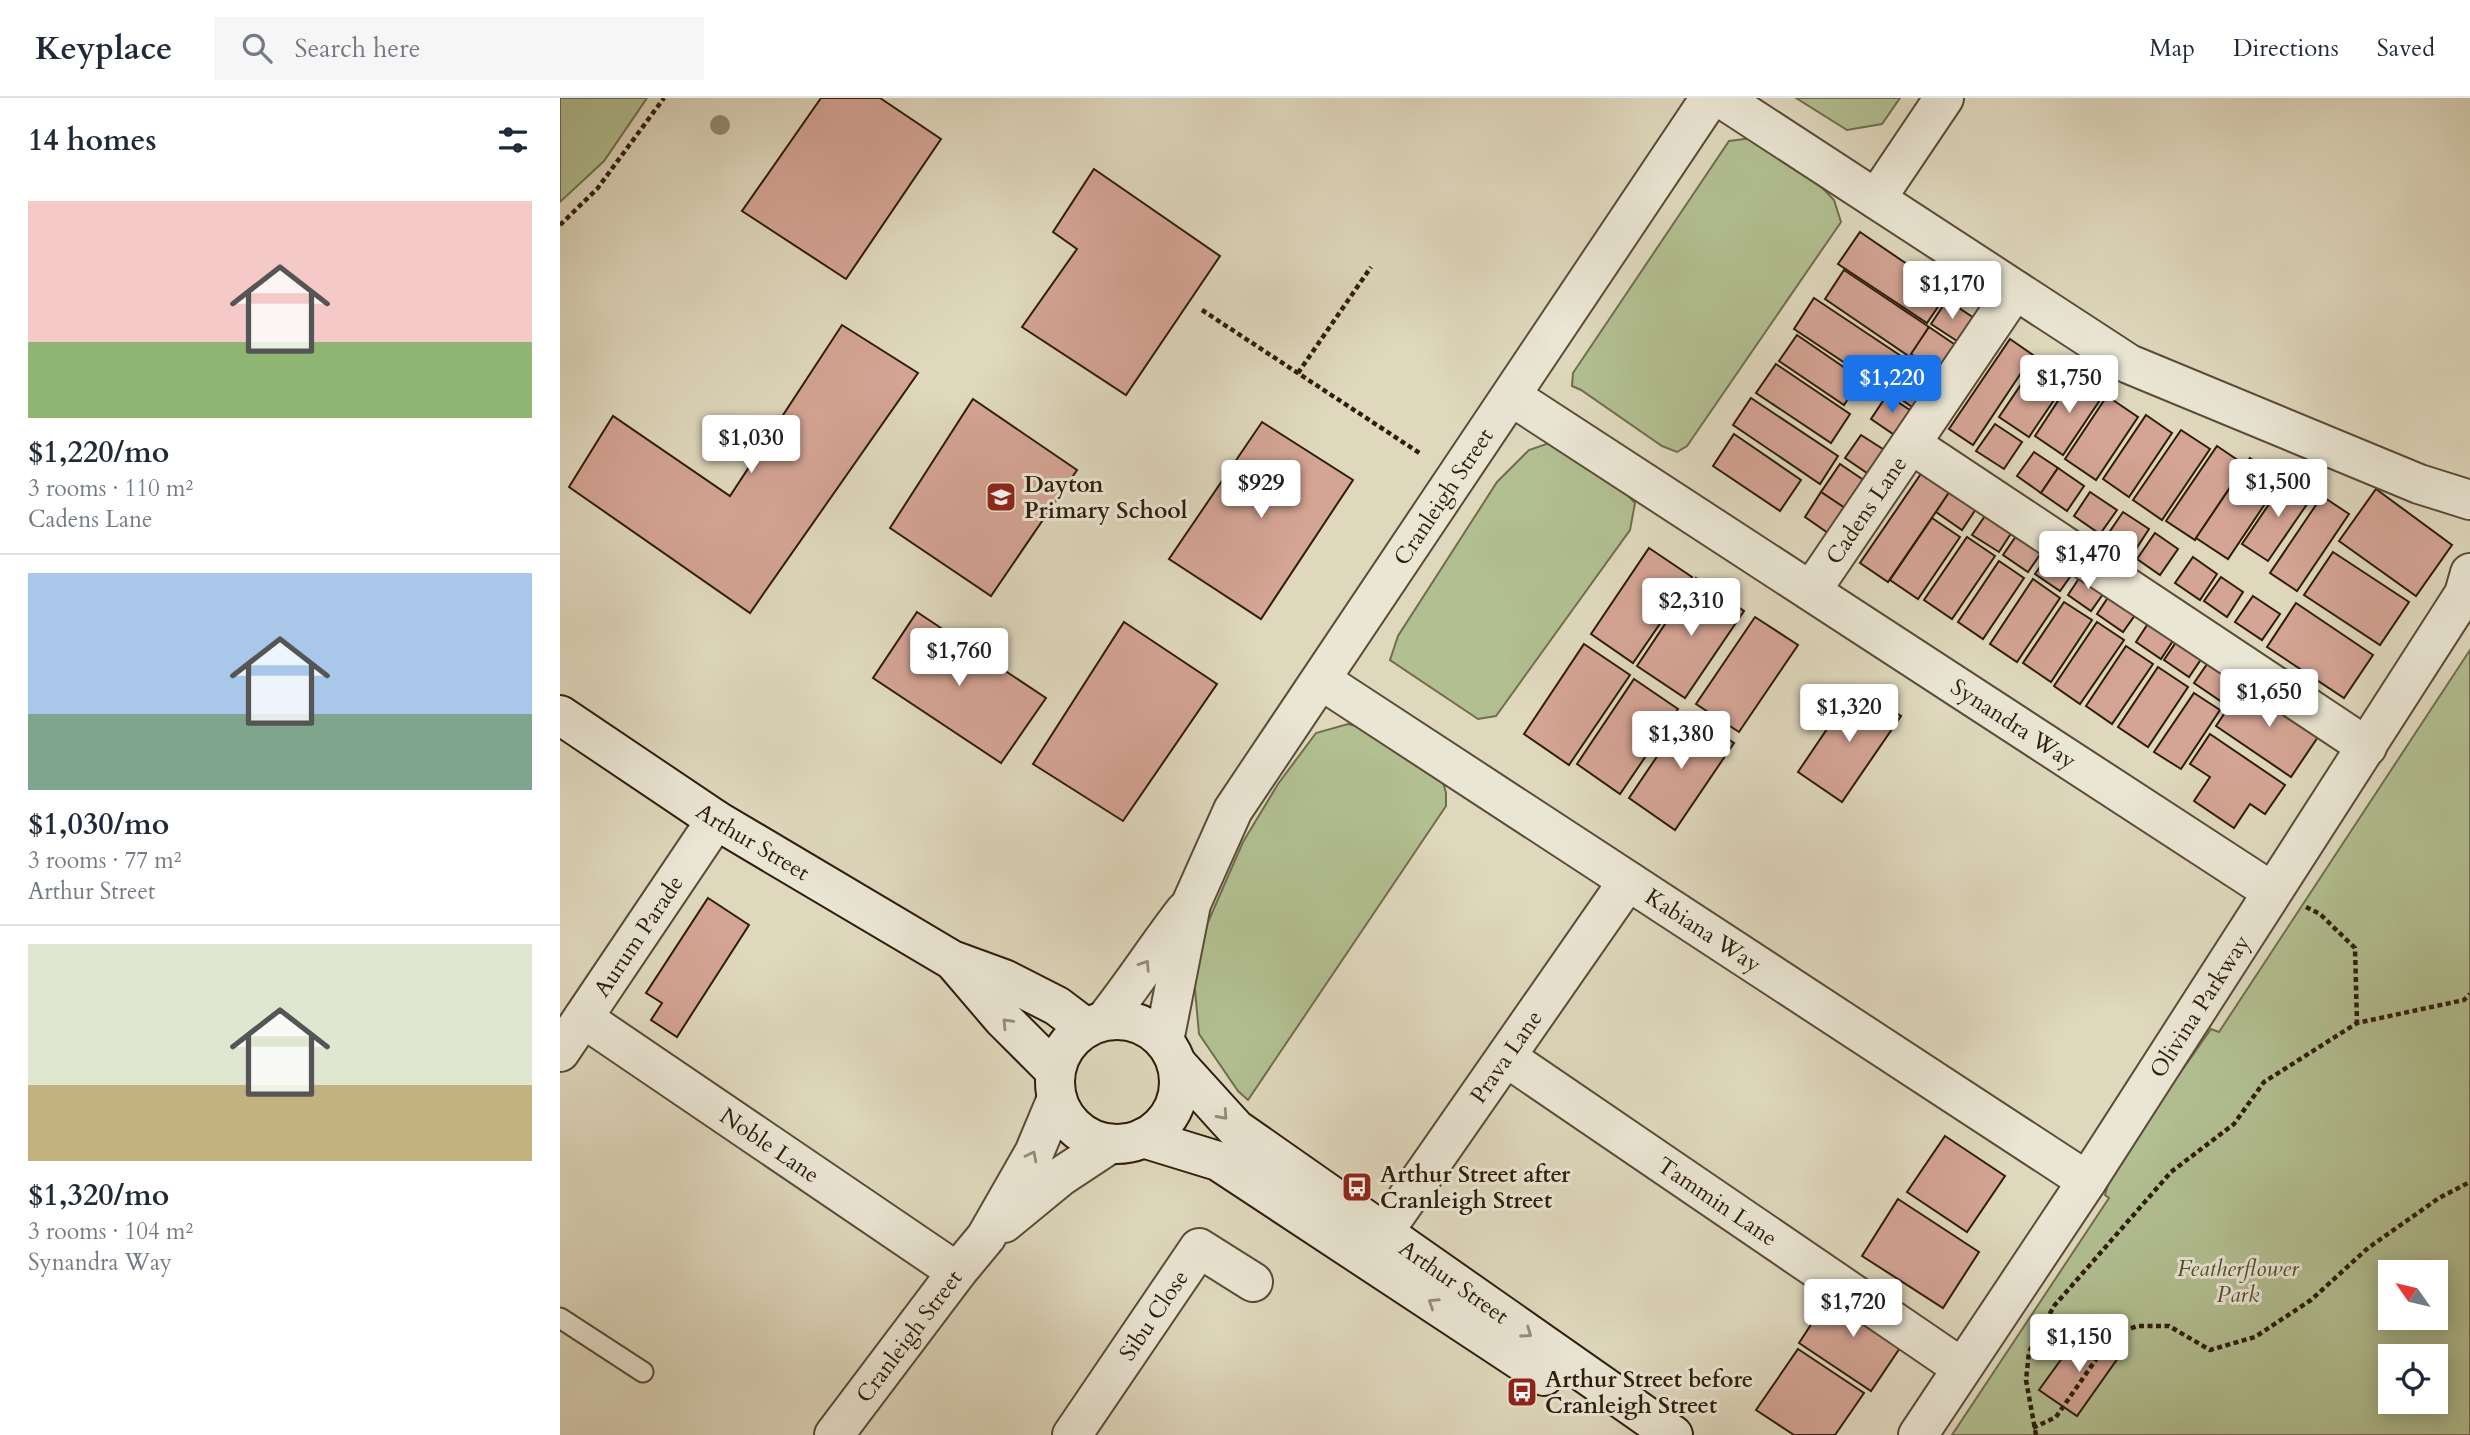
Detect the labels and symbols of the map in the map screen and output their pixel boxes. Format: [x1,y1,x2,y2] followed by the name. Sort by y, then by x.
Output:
[1895,262,2009,321] pin: $1,170
[1835,356,1949,415] pin: $1,220
[2012,356,2126,415] pin: $1,750
[694,416,808,475] pin: $1,030
[1386,422,1501,571] street label: Cranleigh Street
[1819,450,1914,570] street label: Cadens Lane
[1220,460,1302,520] pin: $929
[2221,460,2335,519] pin: $1,500
[1024,469,1188,526] place label: Dayton Primary School
[984,480,1018,514] school or university icon: Dayton Primary School
[2031,532,2145,591] pin: $1,470
[1634,578,1748,638] pin: $2,310
[902,628,1016,688] pin: $1,760
[2212,670,2326,729] pin: $1,650
[1945,672,2082,776] street label: Synandra Way
[1792,684,1906,744] pin: $1,320
[1624,712,1738,771] pin: $1,380
[690,796,815,888] street label: Arthur Street
[587,869,691,1003] street label: Aurum Parade
[1639,881,1767,980] street label: Kabiana Way
[2142,929,2257,1084] street label: Olivina Parkway
[1136,959,1149,972] one-way arrow
[1463,1004,1550,1110] street label: Prava Lane
[1003,1018,1016,1031] one-way arrow
[714,1100,826,1190] street label: Noble Lane
[1215,1107,1227,1120] one-way arrow
[1651,1150,1783,1254] street label: Tammin Lane
[1023,1151,1037,1164] one-way arrow
[1380,1159,1571,1216] place label: Arthur Street after Cranleigh Street
[1340,1170,1374,1204] bus stop icon: Arthur Street after Cranleigh Street
[1393,1233,1515,1331] street label: Arthur Street
[2177,1253,2300,1310] park label: Featherflower Park
[2378,1260,2448,1330] north arrow
[849,1264,969,1409] street label: Cranleigh Street
[1112,1264,1196,1367] street label: Sibu Close
[1796,1280,1910,1339] pin: $1,720
[1428,1299,1441,1311] one-way arrow
[2022,1314,2136,1374] pin: $1,150
[1519,1325,1532,1337] one-way arrow
[1545,1364,1753,1421] place label: Arthur Street before Cranleigh Street
[1505,1375,1539,1409] bus stop icon: Arthur Street before Cranleigh Street

